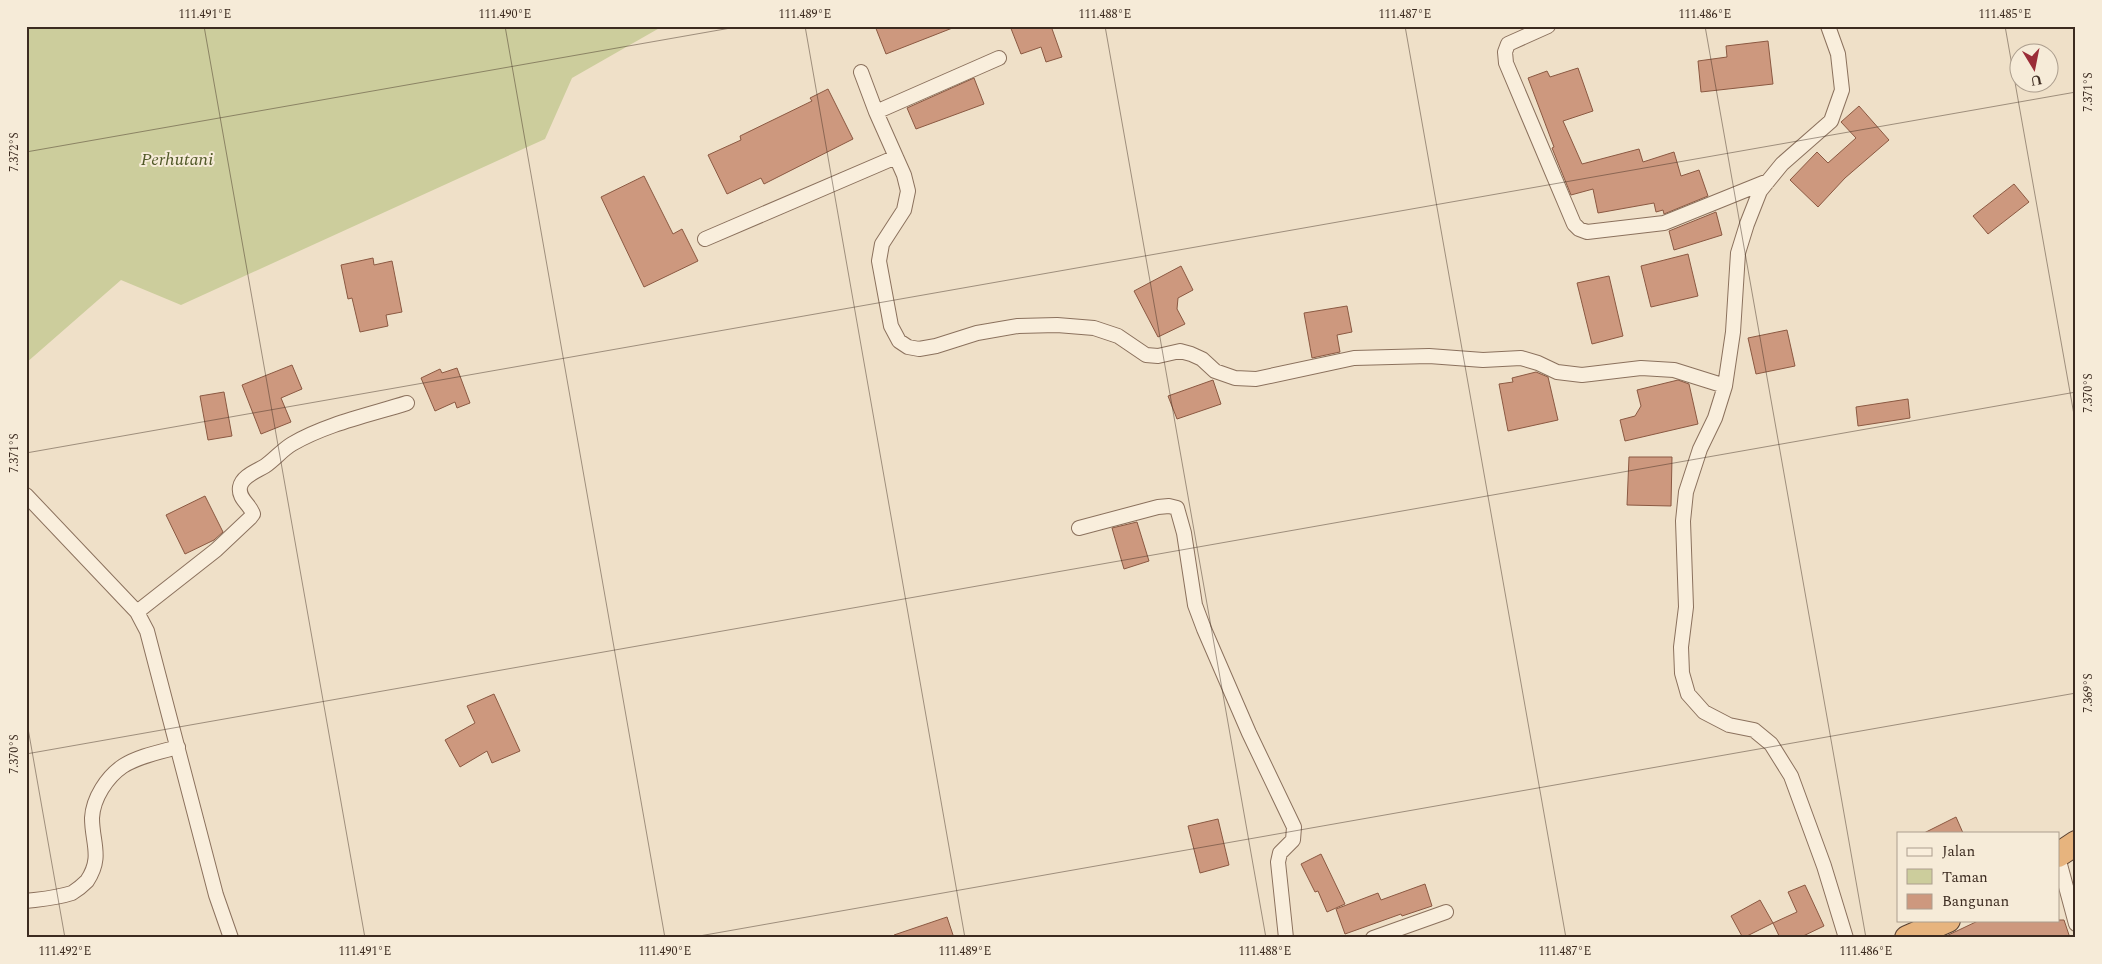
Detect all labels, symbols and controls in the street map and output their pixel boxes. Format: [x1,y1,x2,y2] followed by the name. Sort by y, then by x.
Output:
[179,5,231,24] text: 111.491°E
[479,5,531,24] text: 111.490°E
[779,5,831,24] text: 111.489°E
[1079,5,1131,24] text: 111.488°E
[1379,5,1431,24] text: 111.487°E
[1679,5,1731,24] text: 111.486°E
[1979,5,2031,24] text: 111.485°E
[2010,42,2060,92] north arrow
[2028,69,2044,92] text: U
[2079,72,2098,112] text: 7.371°S
[5,132,24,172] text: 7.372°S
[141,146,213,173] park label: Perhutani
[2079,373,2098,413] text: 7.370°S
[5,433,24,473] text: 7.371°S
[2079,673,2098,713] text: 7.369°S
[5,734,24,774] text: 7.370°S
[1897,832,2060,922] legend
[1942,840,1975,863] text: Jalan
[1942,866,1988,889] text: Taman
[1942,890,2009,913] text: Bangunan
[39,942,91,961] text: 111.492°E
[339,942,391,961] text: 111.491°E
[639,942,691,961] text: 111.490°E
[939,942,991,961] text: 111.489°E
[1239,942,1291,961] text: 111.488°E
[1539,942,1591,961] text: 111.487°E
[1840,942,1892,961] text: 111.486°E

